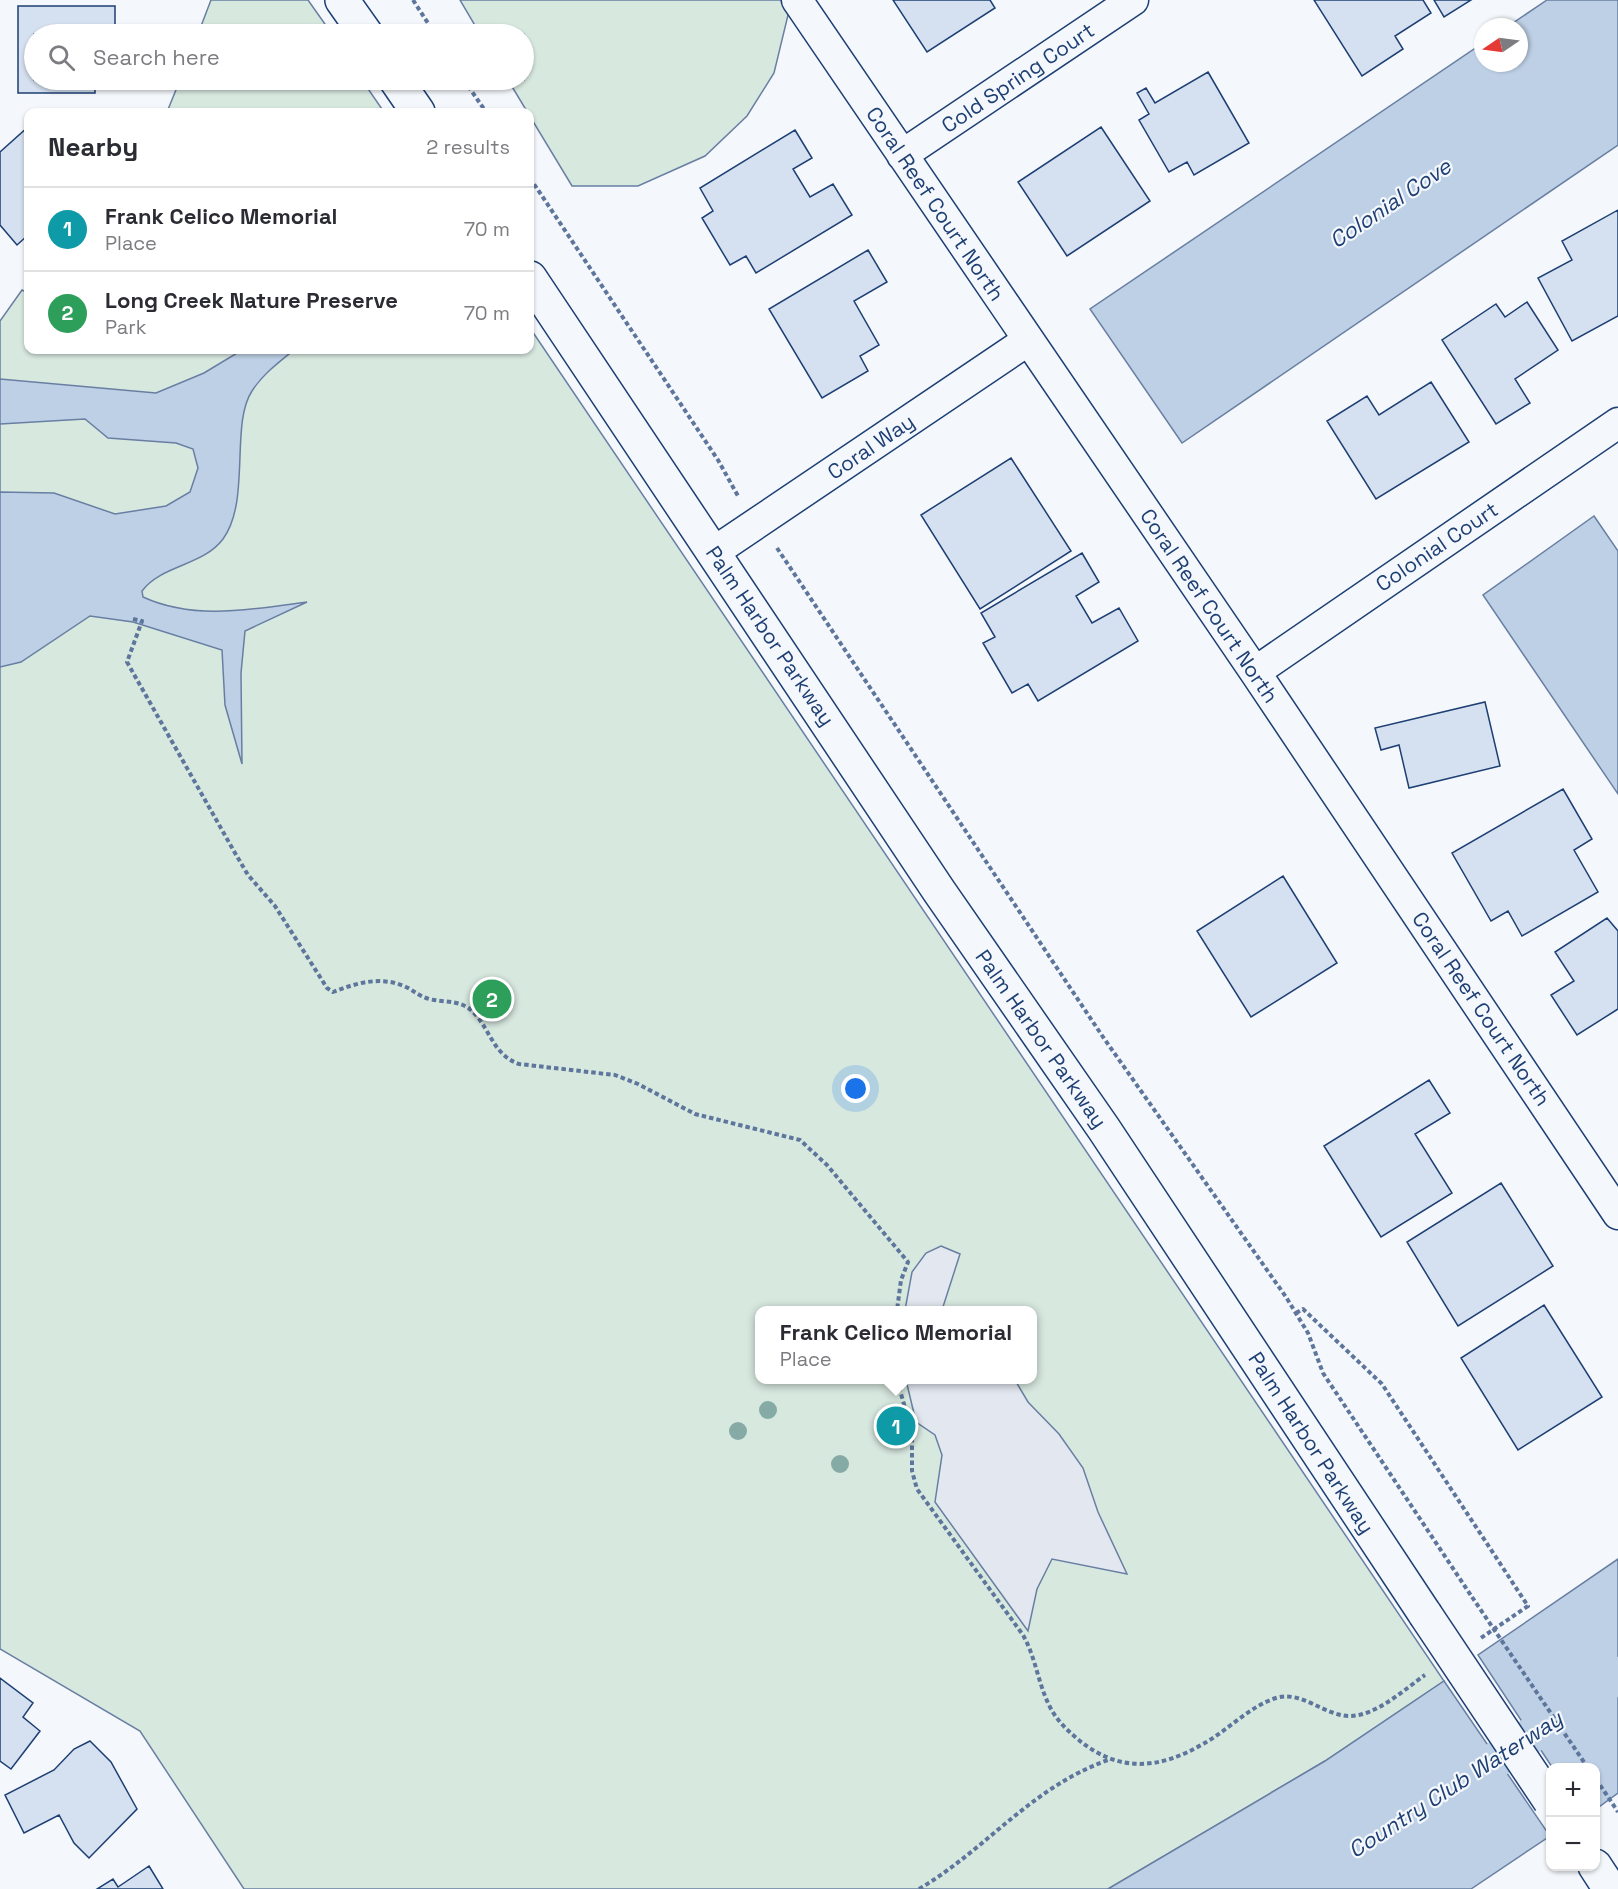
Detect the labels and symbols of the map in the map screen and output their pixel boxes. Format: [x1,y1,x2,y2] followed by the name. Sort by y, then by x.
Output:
[936,16,1099,139] street label: Cold Spring Court
[1474,18,1528,72] north arrow
[860,101,1011,306] street label: Coral Reef Court North
[1324,151,1457,254] water label: Colonial Cove
[822,408,919,486] street label: Coral Way
[1370,496,1503,598] street label: Colonial Court
[1134,503,1285,708] street label: Coral Reef Court North
[700,540,841,731] street label: Palm Harbor Parkway
[1406,906,1557,1111] street label: Coral Reef Court North
[970,944,1113,1133] street label: Palm Harbor Parkway
[472,976,512,1022] pin: 2
[841,1074,870,1103] your location
[1242,1347,1380,1539] street label: Palm Harbor Parkway
[876,1404,916,1448] pin: 1
[1343,1703,1569,1864] water label: Country Club Waterway

